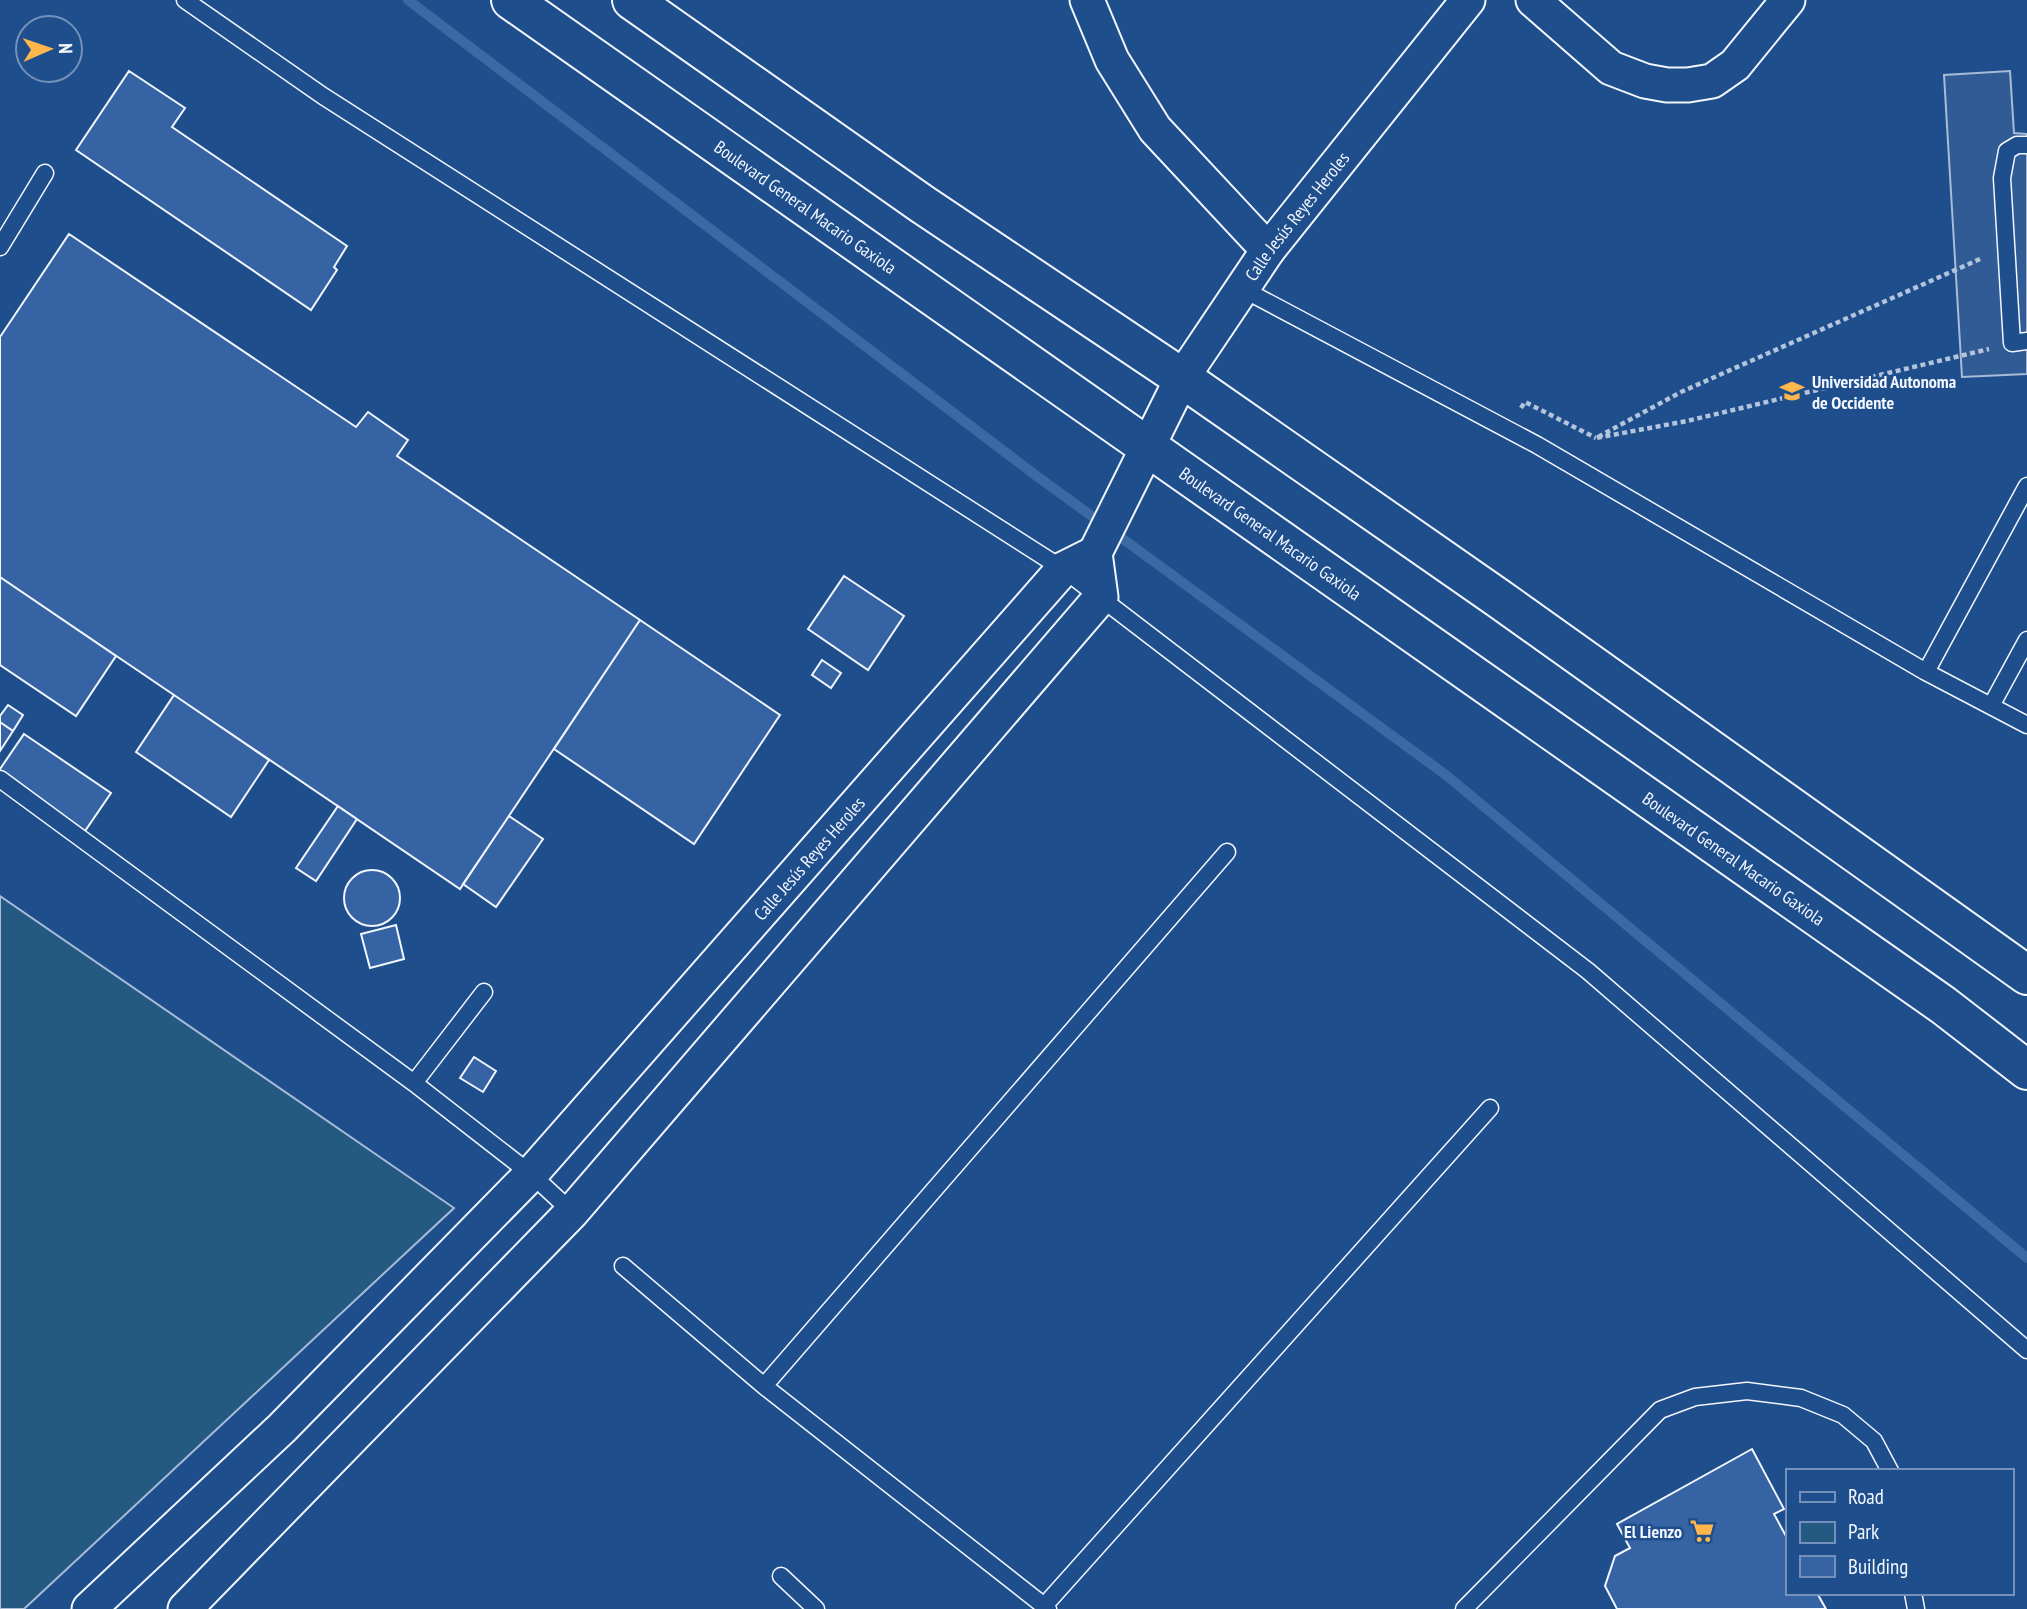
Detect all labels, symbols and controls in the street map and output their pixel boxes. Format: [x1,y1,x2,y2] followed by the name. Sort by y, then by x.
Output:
[14,14,84,84] north arrow
[54,43,78,54] text: N
[710,135,901,279] street label: Boulevard General Macario Gaxiola
[1239,147,1354,285] street label: Calle Jesús Reyes Heroles
[1812,370,1956,414] place label: Universidad Autonoma de Occidente
[1778,377,1806,405] school or university icon: Universidad Autonoma de Occidente
[1175,461,1366,605] street label: Boulevard General Macario Gaxiola
[1638,786,1829,930] street label: Boulevard General Macario Gaxiola
[748,791,869,925] street label: Calle Jesús Reyes Heroles
[1786,1469,2013,1595] legend
[1848,1483,1884,1510] text: Road
[1688,1517,1716,1545] supermarket icon: El Lienzo
[1848,1518,1879,1545] text: Park
[1624,1520,1682,1543] place label: El Lienzo
[1848,1553,1908,1580] text: Building

